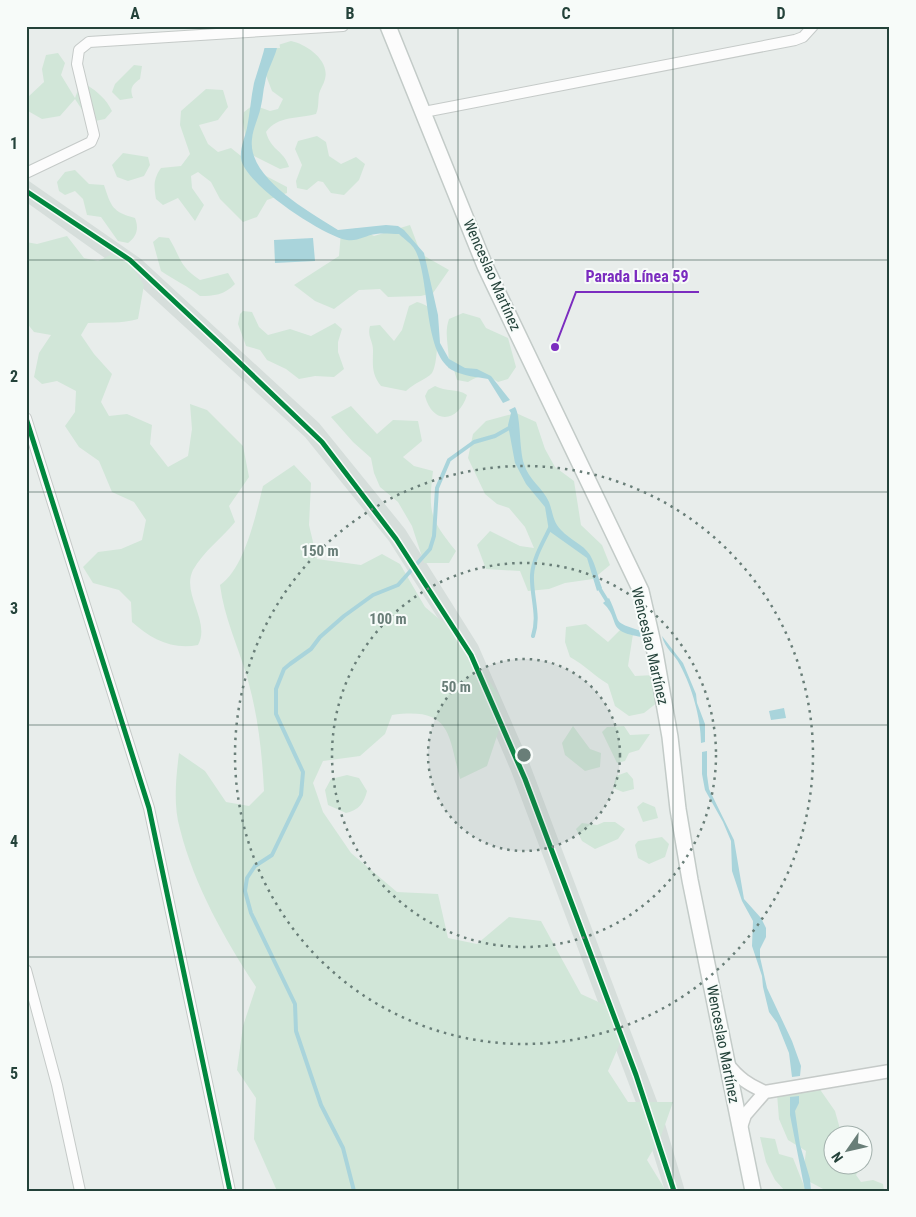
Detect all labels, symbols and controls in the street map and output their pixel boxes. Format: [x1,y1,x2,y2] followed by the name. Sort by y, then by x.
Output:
[130,4,140,23] text: A
[346,4,355,23] text: B
[561,4,571,23] text: C
[776,4,786,23] text: D
[10,134,18,153] text: 1
[459,216,525,334] street label: Wenceslao Martínez
[576,261,699,292] callout: Parada Línea 59
[585,267,689,286] text: Parada Línea 59
[10,367,18,386] text: 2
[301,542,339,560] text: 150 m
[628,585,672,707] street label: Wenceslao Martínez
[10,599,18,618] text: 3
[369,610,407,628] text: 100 m
[441,678,471,696] text: 50 m
[515,746,533,764] centre of rings
[10,832,18,851] text: 4
[703,983,743,1105] street label: Wenceslao Martínez
[10,1064,18,1083] text: 5
[824,1124,874,1174] north arrow
[828,1149,846,1165] text: N

